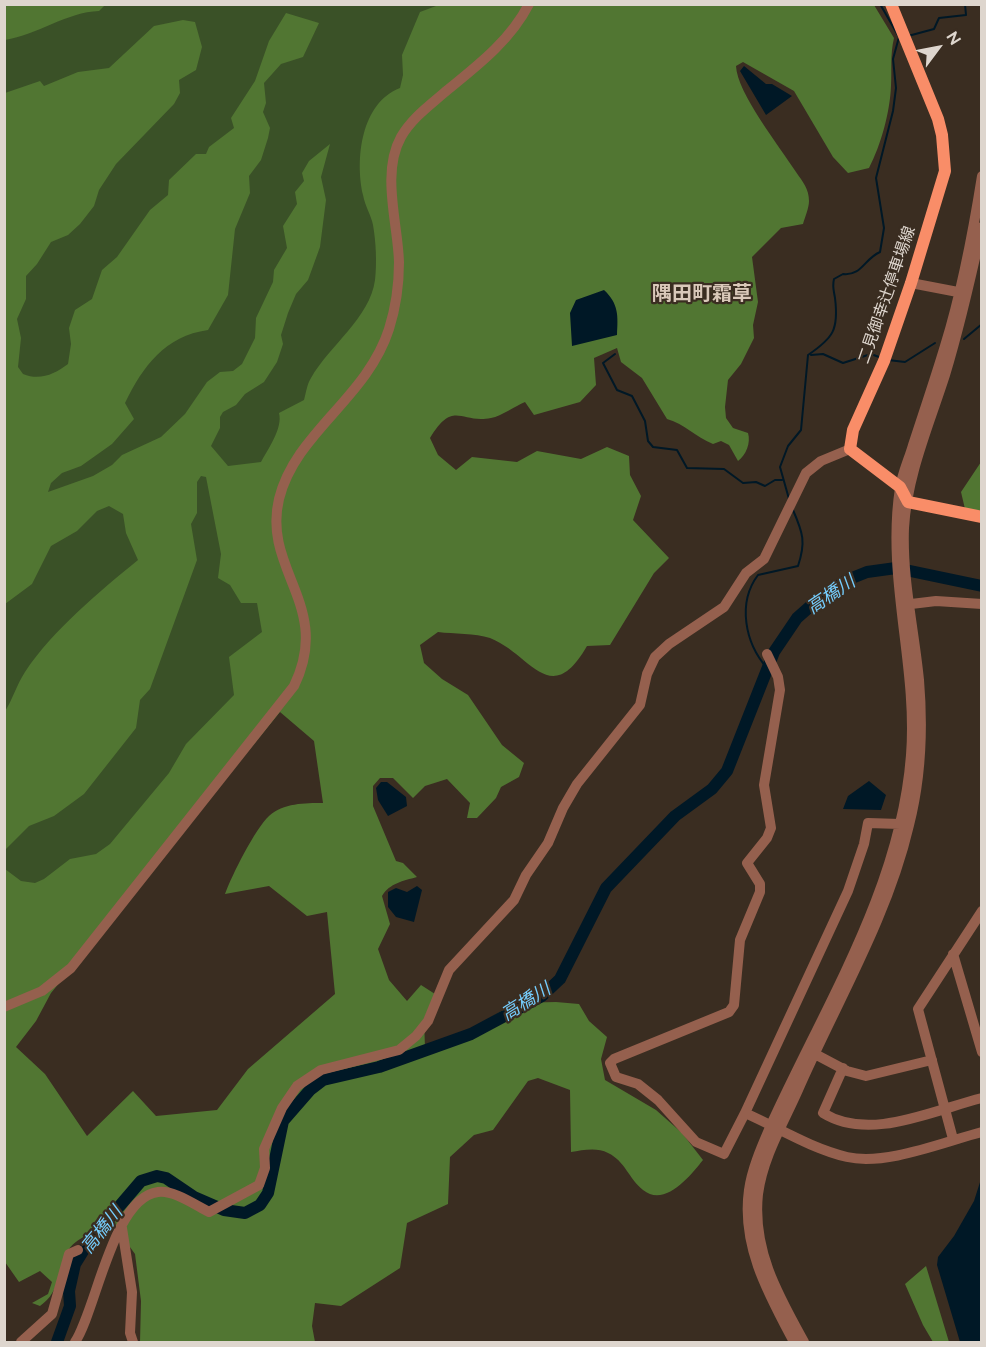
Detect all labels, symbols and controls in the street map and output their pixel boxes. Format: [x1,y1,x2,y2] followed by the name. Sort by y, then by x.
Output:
[908,18,968,78] north arrow
[942,28,965,48] text: N
[854,224,920,366] street label: 二見御幸辻停車場線
[652,282,752,306] district label: 隅田町霜草
[803,571,859,619] water label: 高橋川
[497,979,555,1025] water label: 高橋川
[77,1202,127,1258] water label: 高橋川

